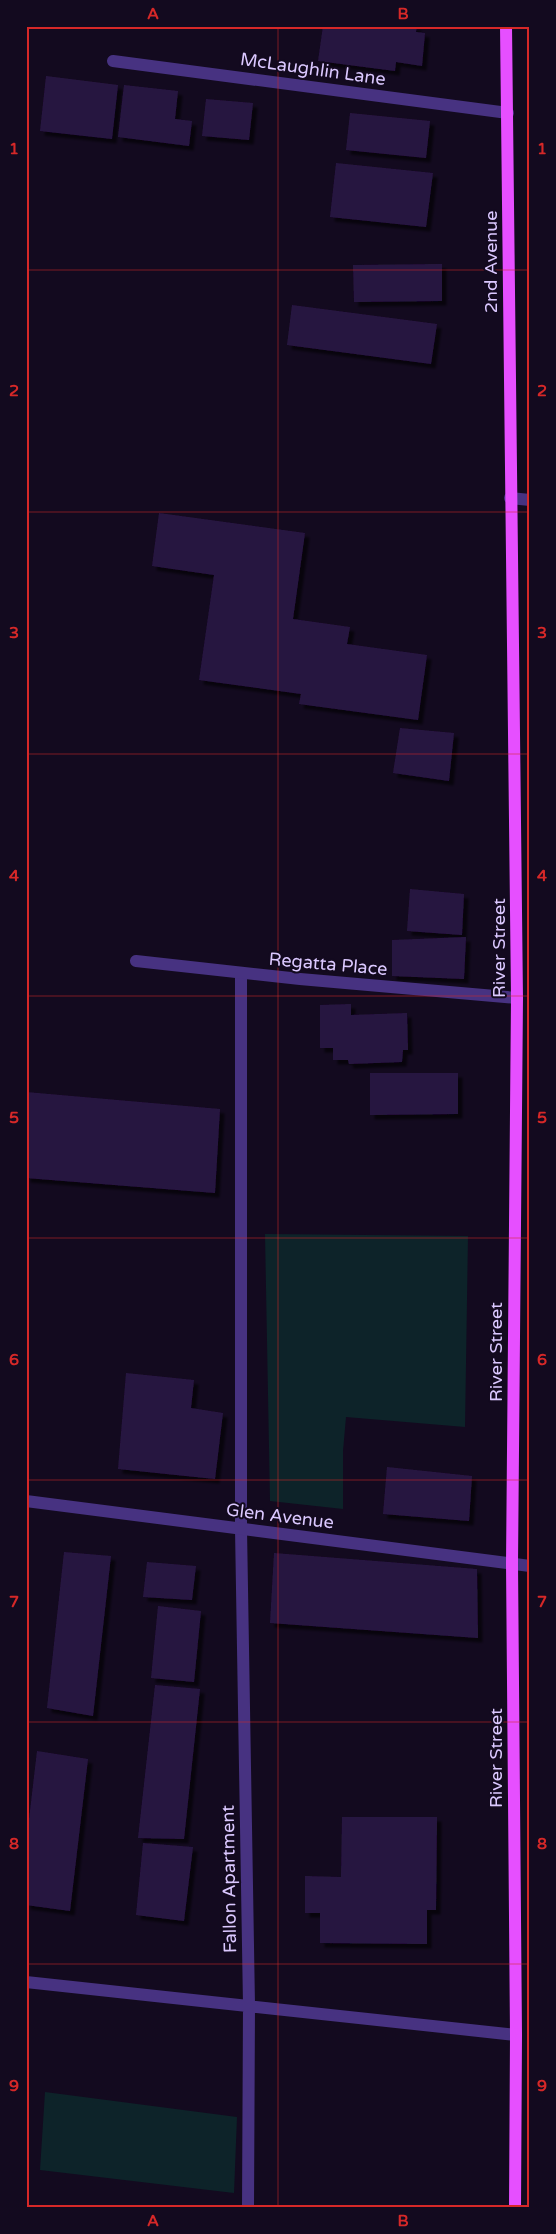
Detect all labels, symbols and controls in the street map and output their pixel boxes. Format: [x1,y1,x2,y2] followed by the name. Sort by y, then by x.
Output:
[147,4,159,24] text: A
[397,4,409,24] text: B
[239,48,387,90] street label: McLaughlin Lane
[9,139,19,159] text: 1
[537,139,547,159] text: 1
[480,211,502,313] street label: 2nd Avenue
[9,381,19,401] text: 2
[537,381,547,401] text: 2
[9,623,19,643] text: 3
[537,623,547,643] text: 3
[9,866,19,886] text: 4
[537,866,547,886] text: 4
[488,898,510,998] street label: River Street
[268,948,388,980] street label: Regatta Place
[9,1108,19,1128] text: 5
[537,1108,547,1128] text: 5
[485,1302,507,1402] street label: River Street
[9,1350,19,1370] text: 6
[537,1350,547,1370] text: 6
[225,1498,335,1534] street label: Glen Avenue
[9,1592,19,1612] text: 7
[537,1592,547,1612] text: 7
[485,1708,507,1808] street label: River Street
[217,1805,241,1953] street label: Fallon Apartment
[9,1834,19,1854] text: 8
[537,1834,547,1854] text: 8
[9,2076,19,2096] text: 9
[537,2076,547,2096] text: 9
[147,2211,159,2231] text: A
[397,2211,409,2231] text: B

